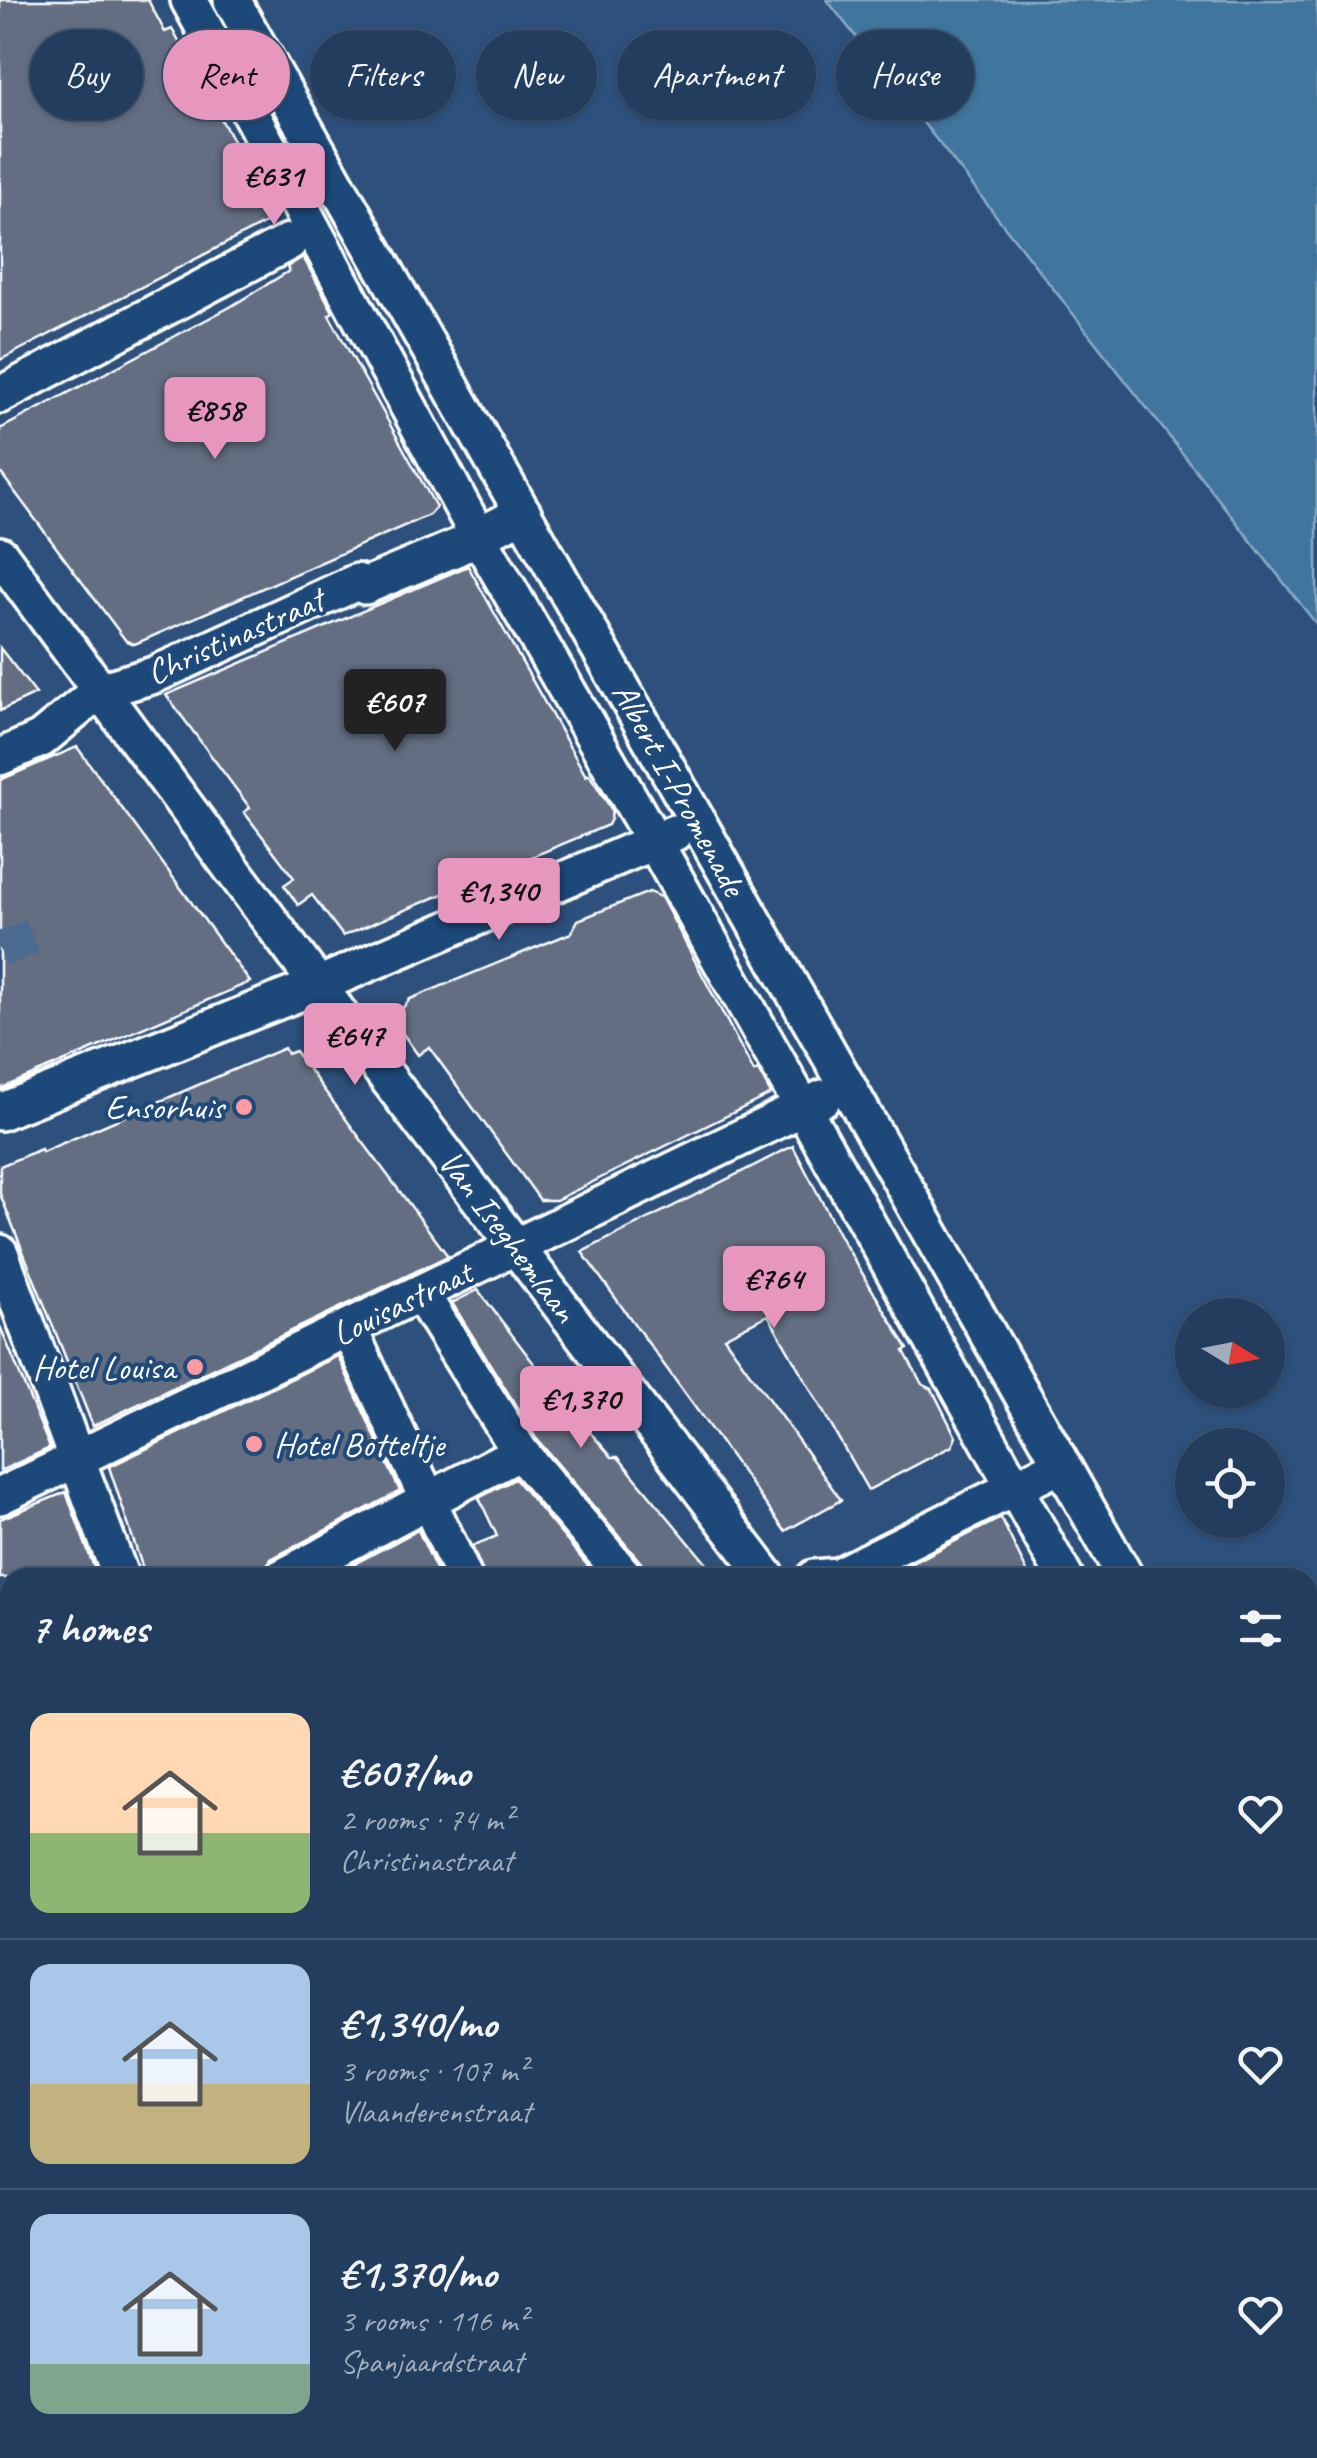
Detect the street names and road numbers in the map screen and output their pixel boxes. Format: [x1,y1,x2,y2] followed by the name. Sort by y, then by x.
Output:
[139,575,335,695] street label: Christinastraat
[602,674,757,906] street label: Albert I-Promenade
[428,1141,588,1332] street label: Van Iseghemlaan
[325,1248,482,1356] street label: Louisastraat

